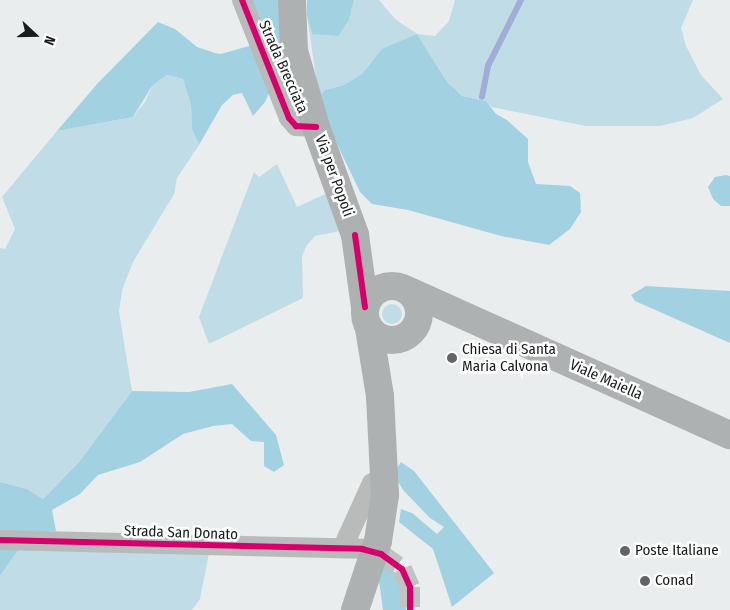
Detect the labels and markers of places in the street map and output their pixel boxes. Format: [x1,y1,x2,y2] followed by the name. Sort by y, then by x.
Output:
[462,340,556,375] place label: Chiesa di Santa Maria Calvona
[446,352,458,364] marker: Chiesa di Santa Maria Calvona
[635,542,719,560] place label: Poste Italiane
[619,545,631,557] marker: Poste Italiane
[655,572,694,590] place label: Conad
[639,575,651,587] marker: Conad

